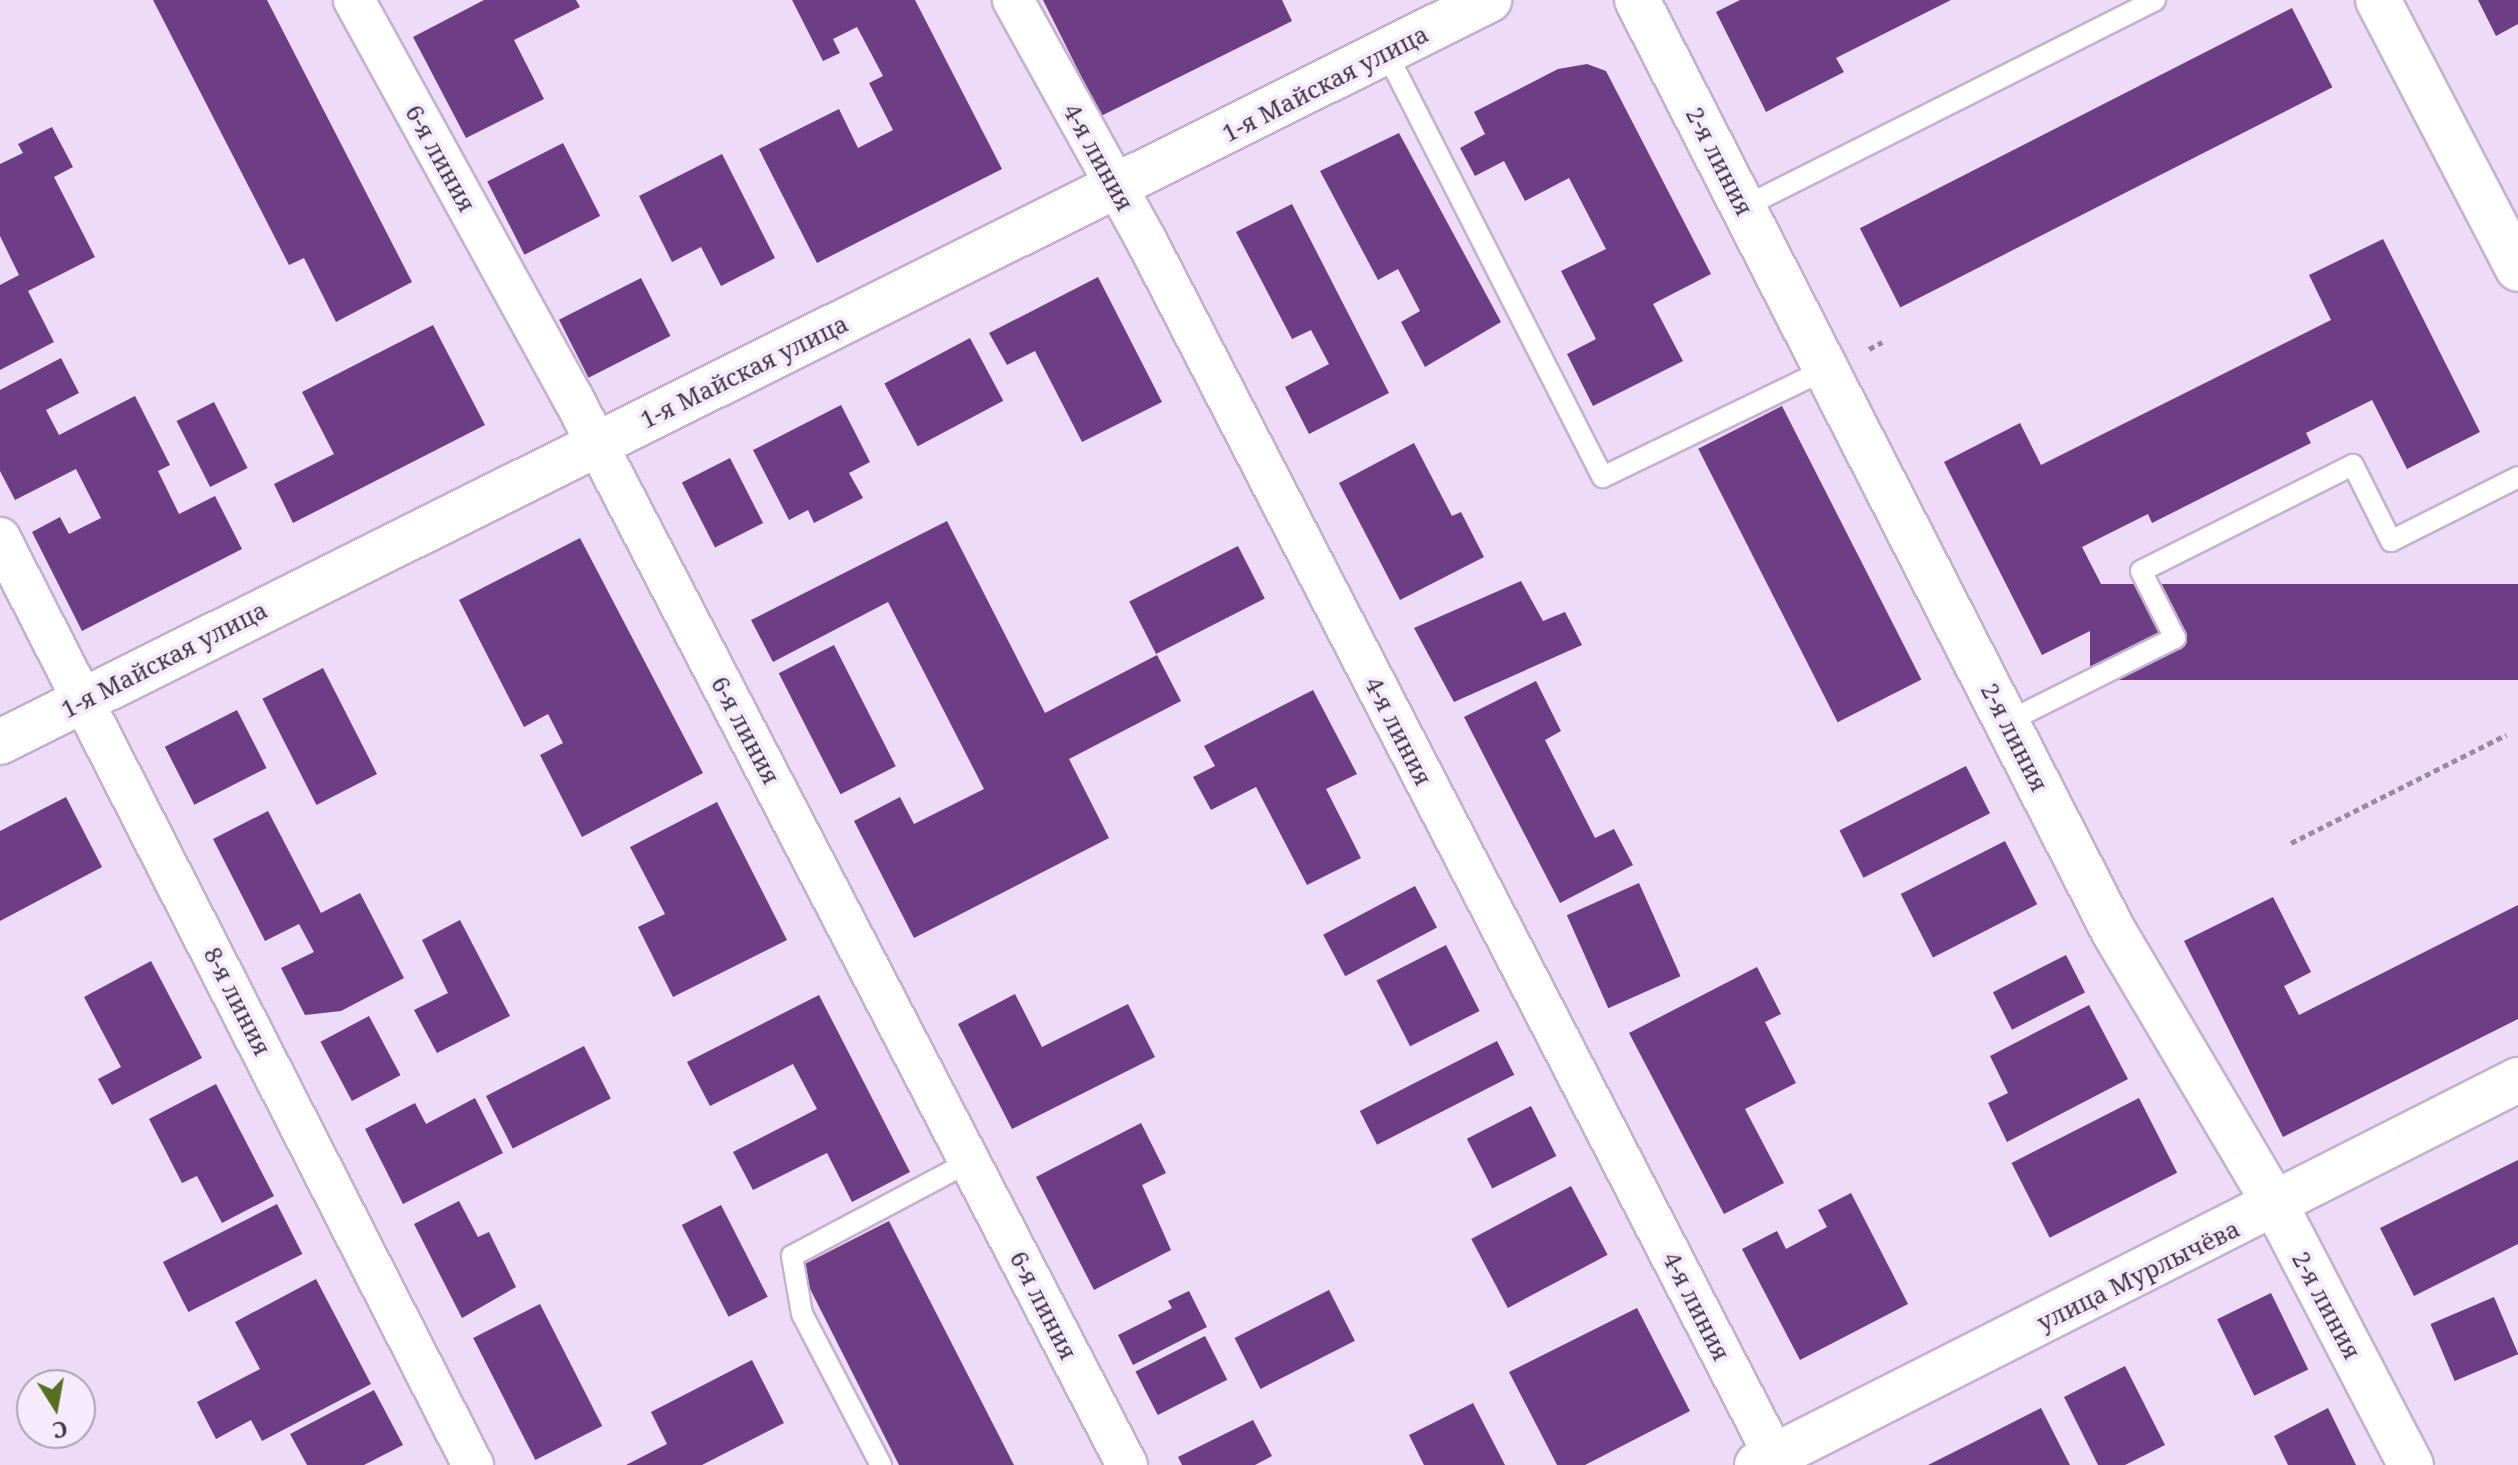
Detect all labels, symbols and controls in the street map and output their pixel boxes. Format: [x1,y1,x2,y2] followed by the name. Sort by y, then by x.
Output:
[1217,19,1433,147] street label: 1-я Майская улица
[1058,99,1140,215] street label: 4-я линия
[400,100,482,216] street label: 6-я линия
[1680,102,1760,220] street label: 2-я линия
[636,308,852,434] street label: 1-я Майская улица
[56,595,272,723] street label: 1-я Майская улица
[706,671,786,789] street label: 6-я линия
[1359,672,1439,790] street label: 4-я линия
[1975,678,2055,796] street label: 2-я линия
[198,942,278,1060] street label: 8-я линия
[2032,1213,2244,1337] street label: улица Мурлычёва
[1004,1246,1084,1364] street label: 6-я линия
[2287,1246,2367,1364] street label: 2-я линия
[1657,1247,1737,1365] street label: 4-я линия
[16,1369,96,1449] north arrow
[50,1414,70,1447] text: С

